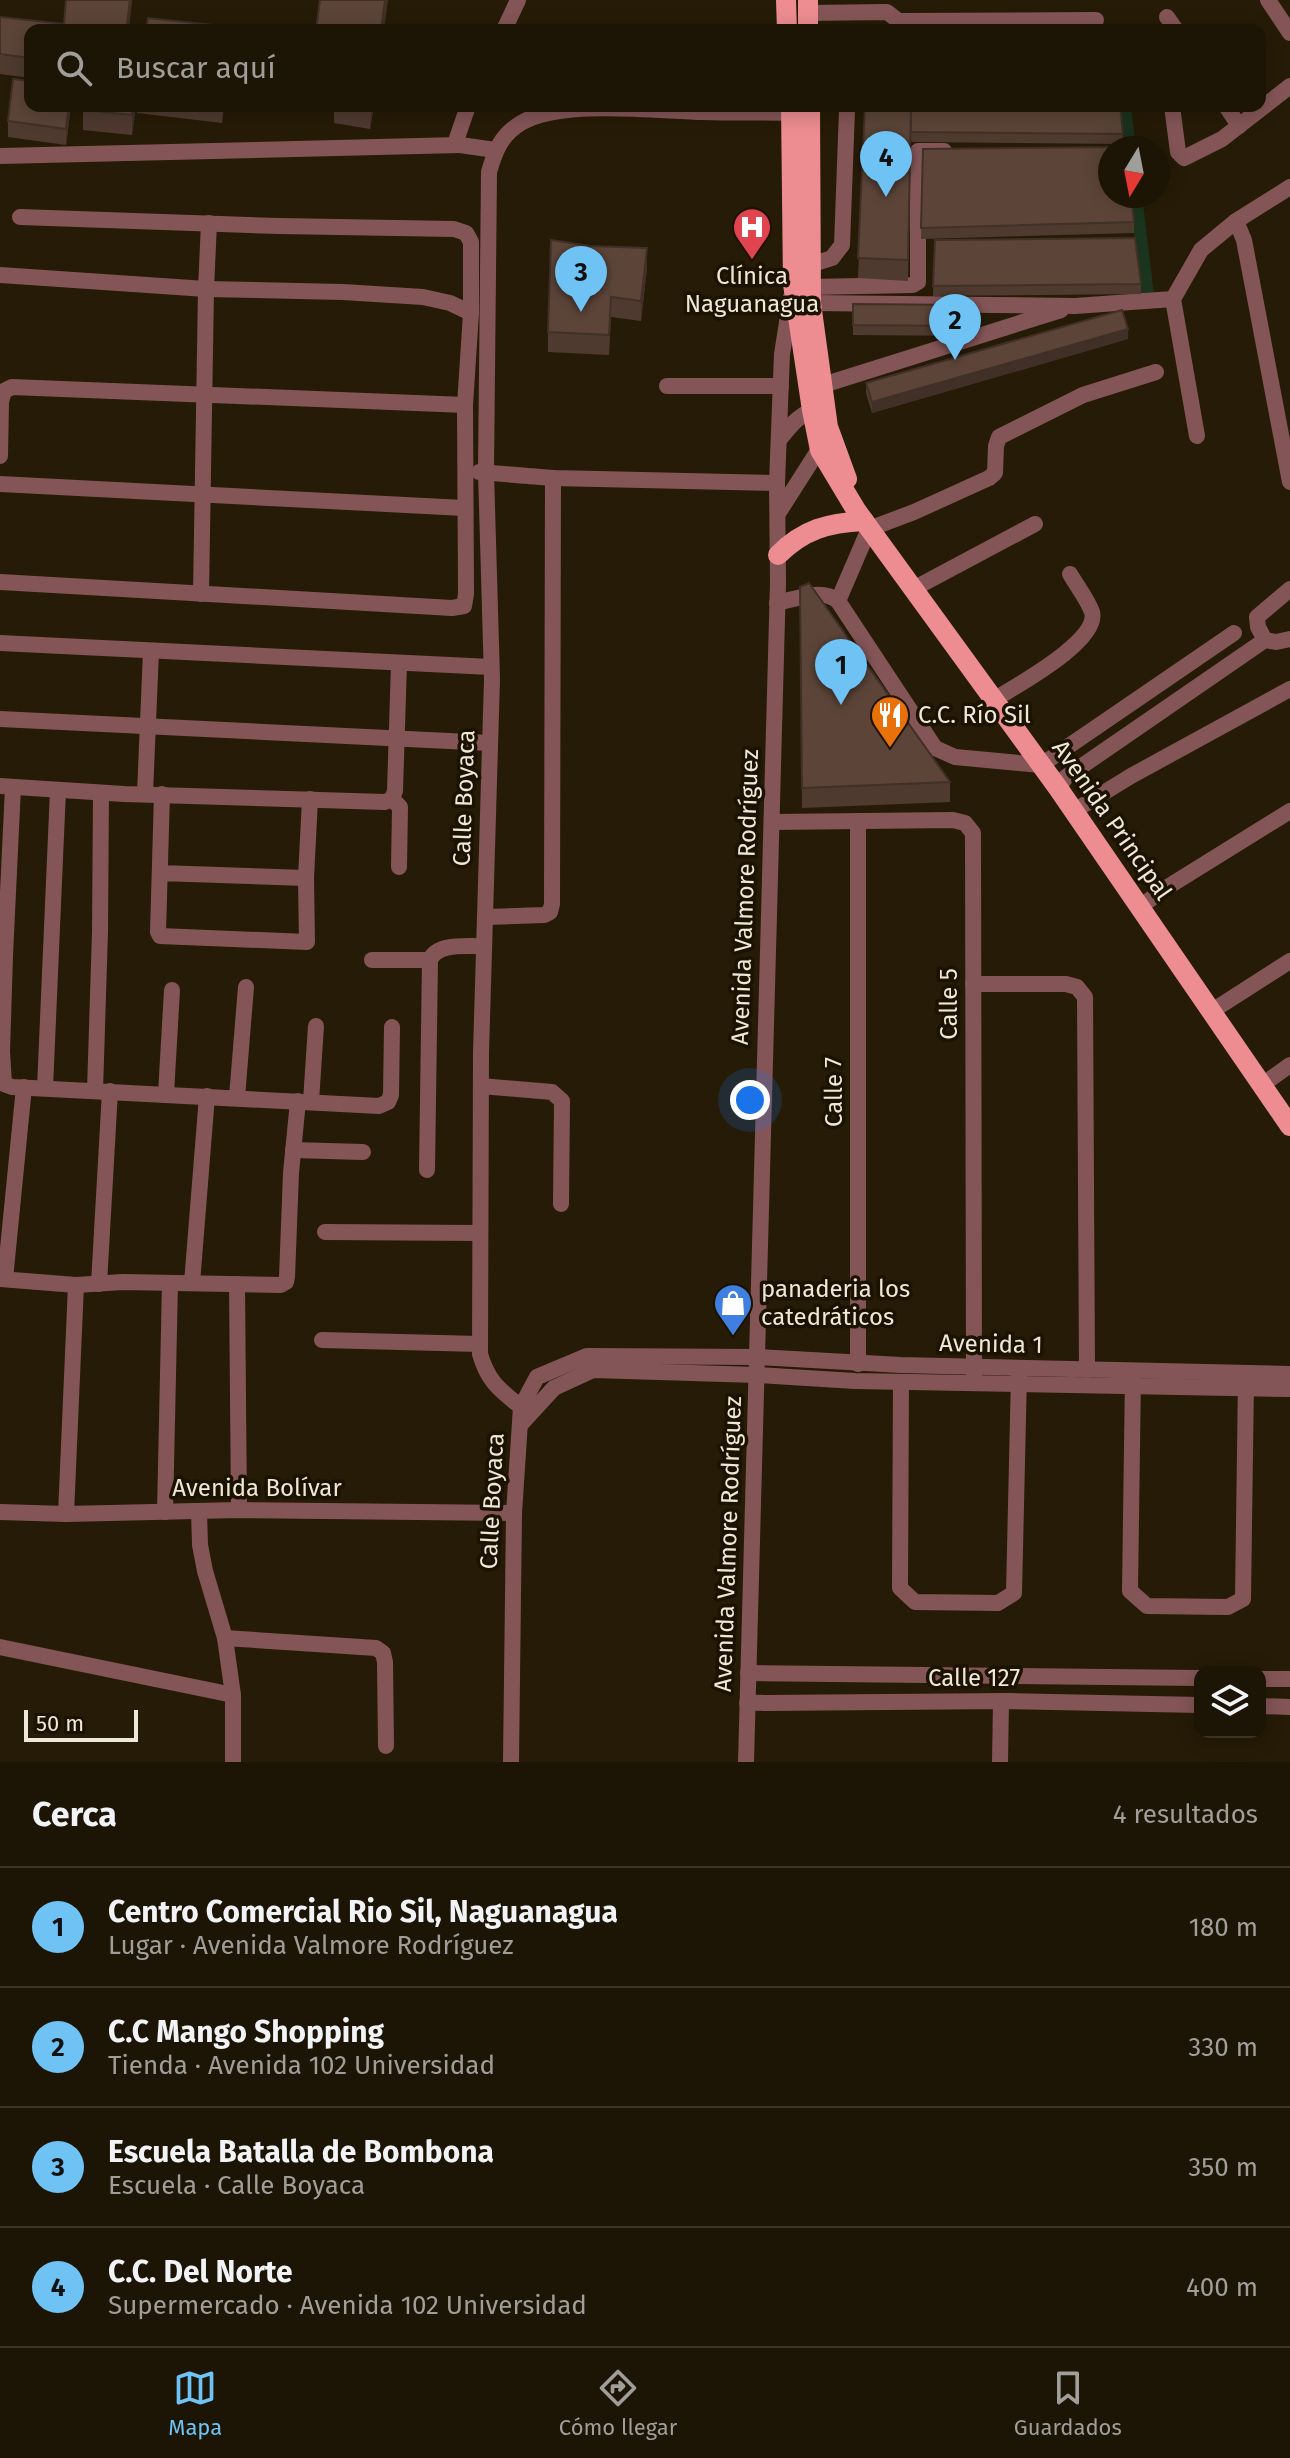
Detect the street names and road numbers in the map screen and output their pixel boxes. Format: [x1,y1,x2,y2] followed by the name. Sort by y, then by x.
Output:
[448,729,480,867] street label: Calle Boyaca
[1046,735,1178,905] street label: Avenida Principal
[726,749,764,1045] street label: Avenida Valmore Rodríguez
[935,968,963,1040] street label: Calle 5
[820,1057,848,1127] street label: Calle 7
[939,1329,1043,1359] street label: Avenida 1
[709,1396,747,1692] street label: Avenida Valmore Rodríguez
[474,1432,510,1570] street label: Calle Boyaca
[172,1474,342,1502] street label: Avenida Bolívar
[928,1664,1020,1692] street label: Calle 127

